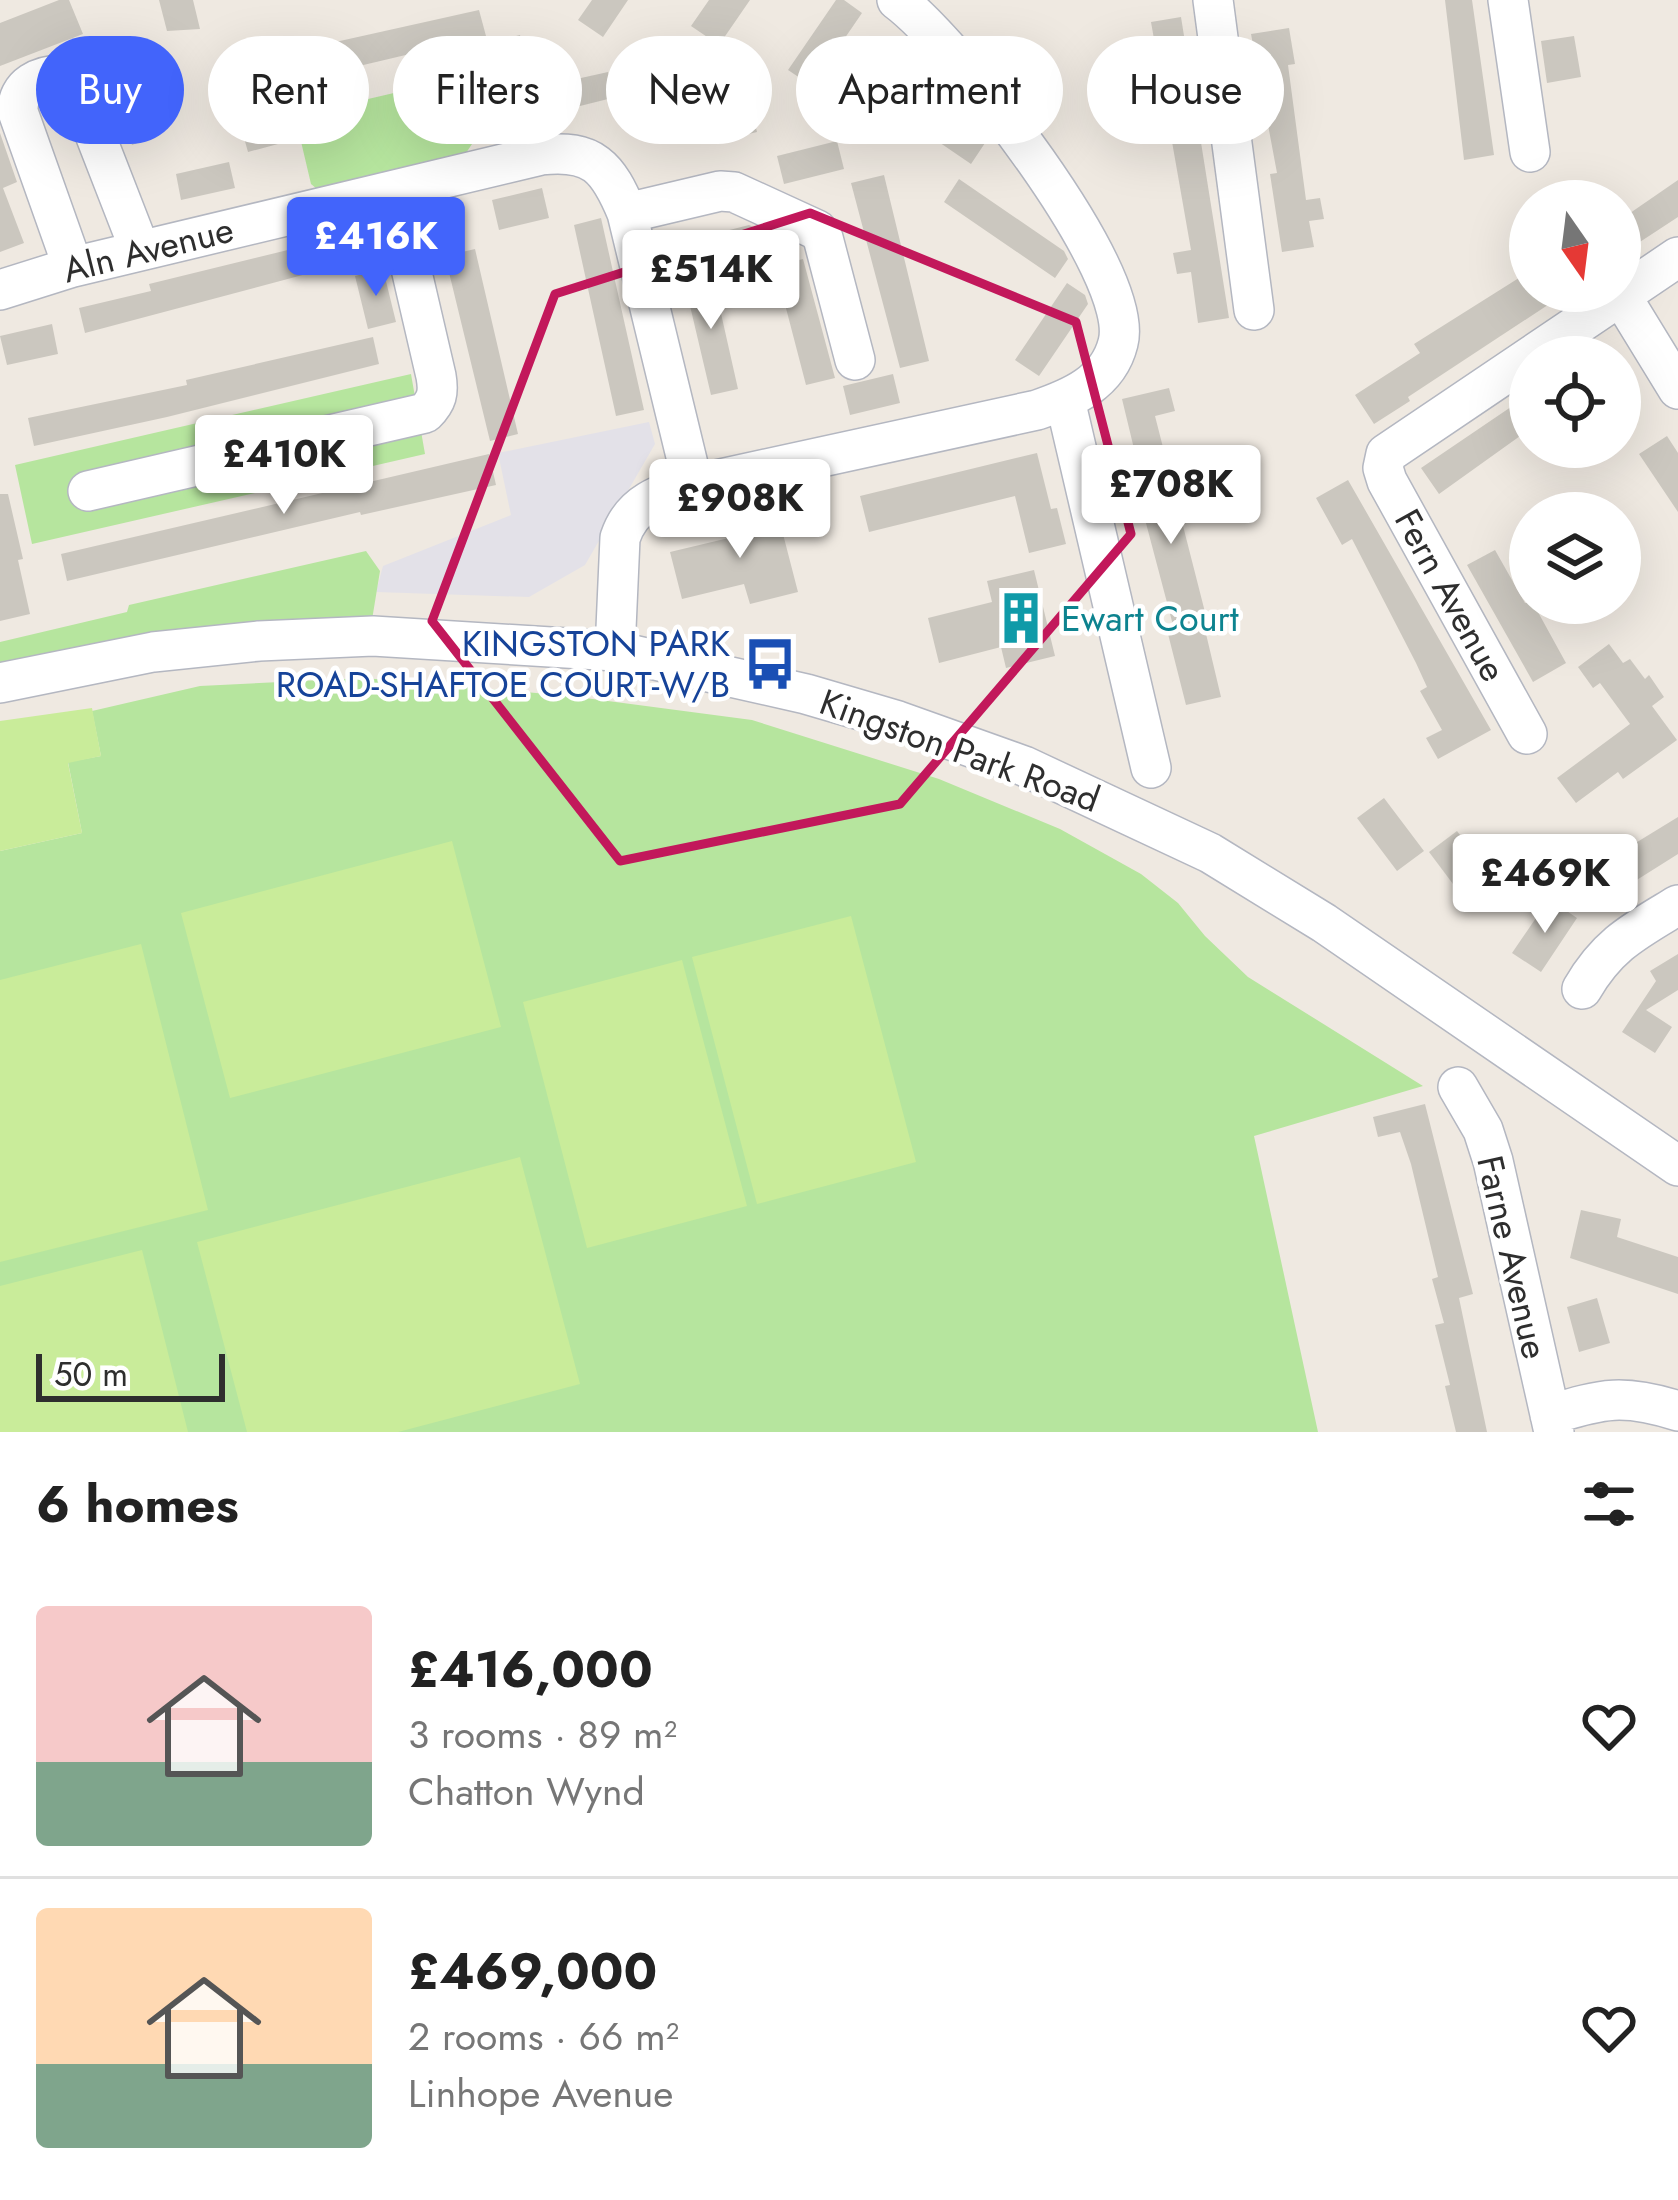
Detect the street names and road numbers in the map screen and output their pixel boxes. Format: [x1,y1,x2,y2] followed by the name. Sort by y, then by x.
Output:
[57,203,239,295] street label: Aln Avenue
[1382,499,1520,691] street label: Fern Avenue
[813,675,1107,825] street label: Kingston Park Road
[1464,1150,1562,1364] street label: Farne Avenue

